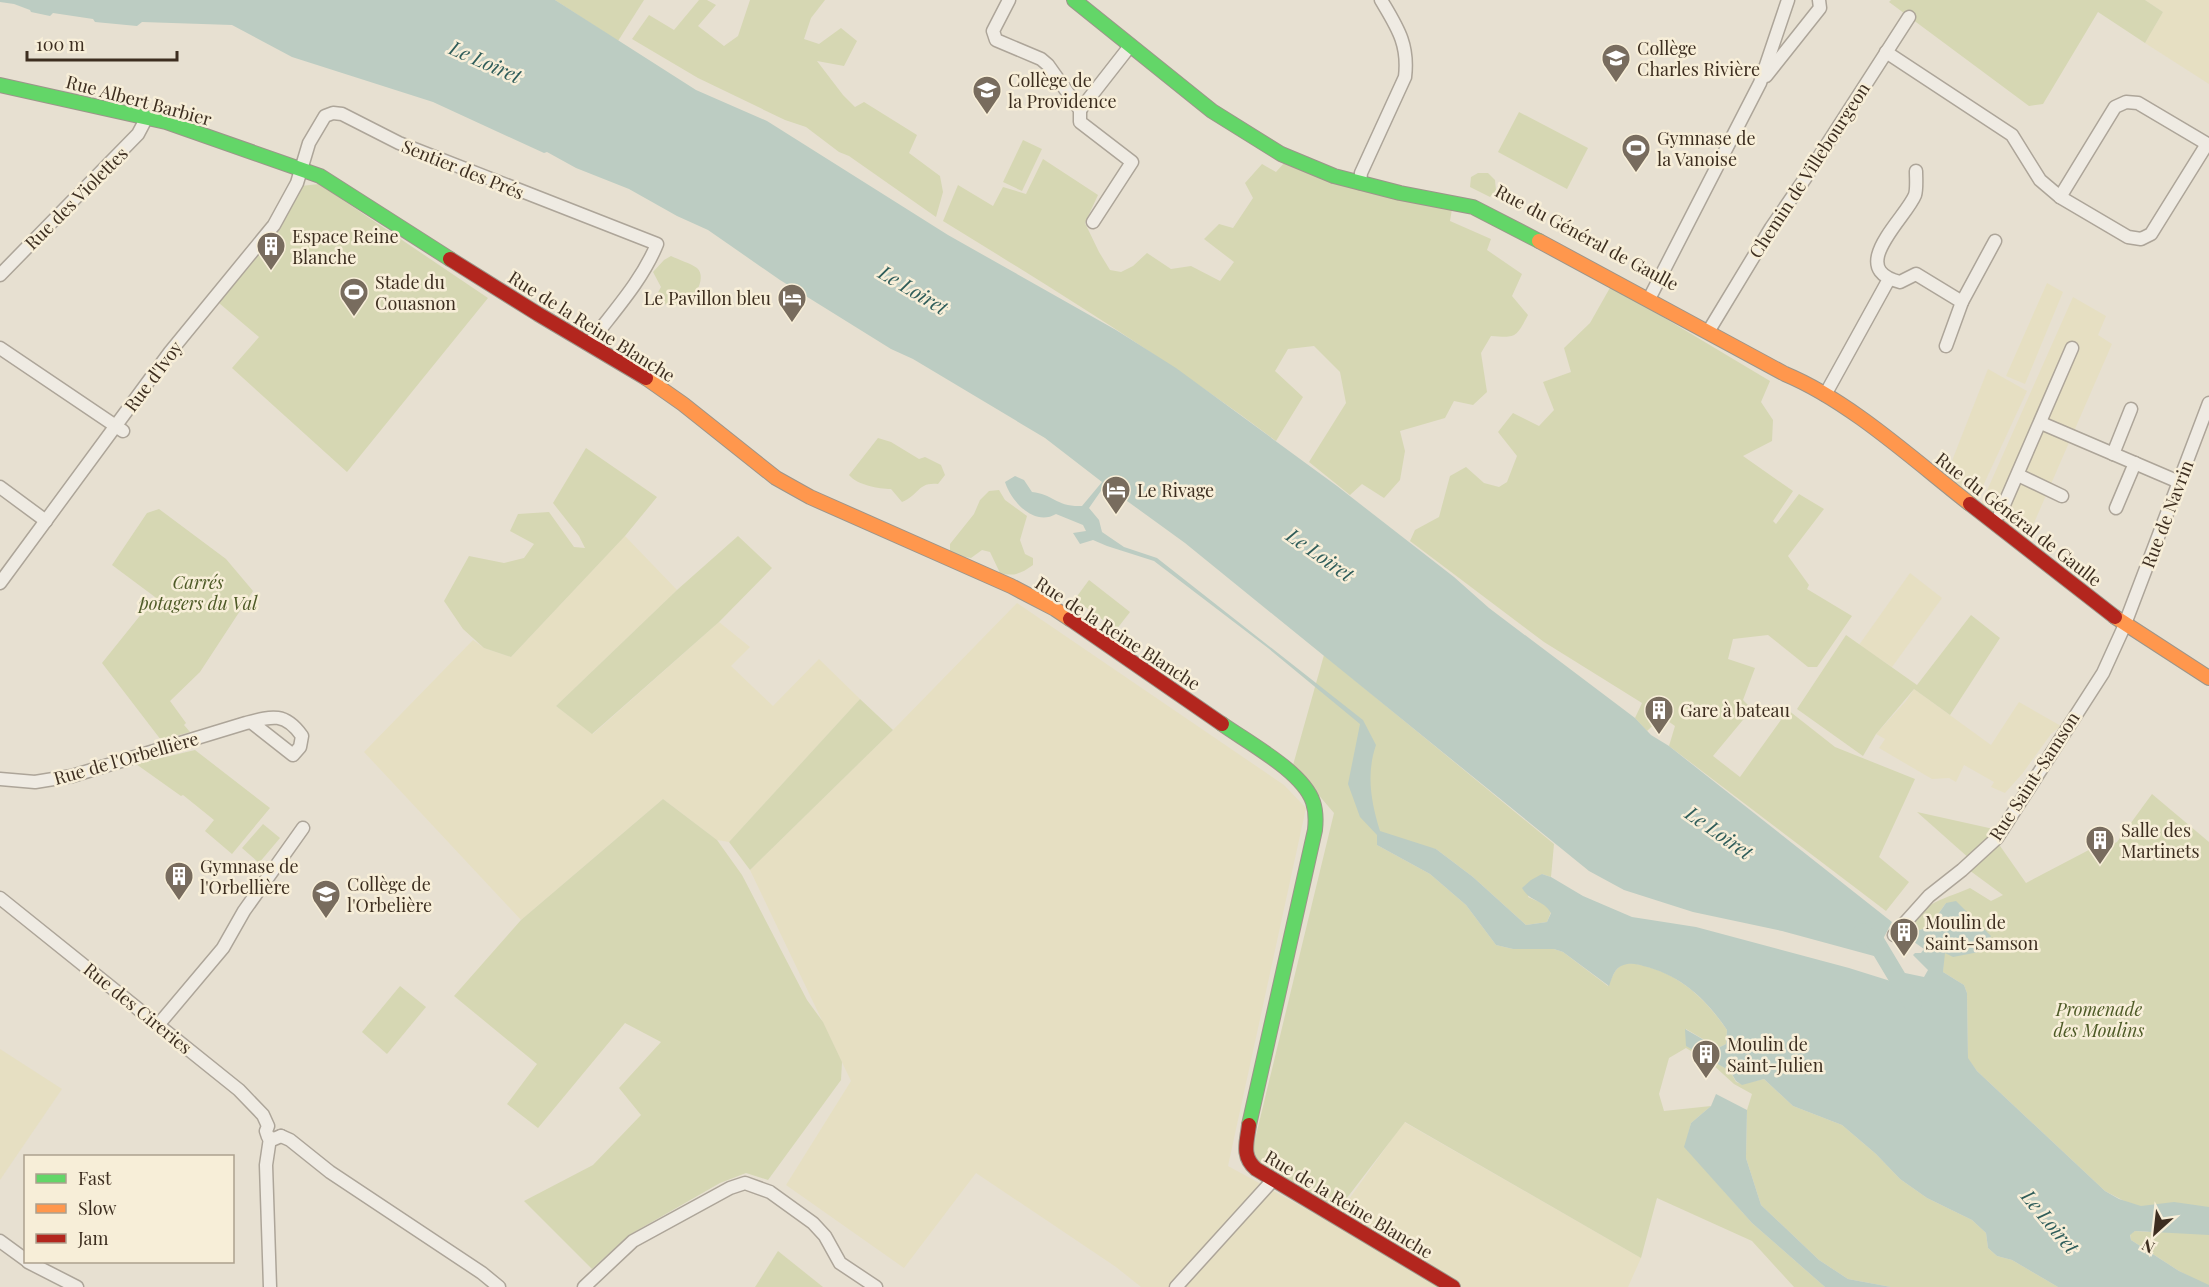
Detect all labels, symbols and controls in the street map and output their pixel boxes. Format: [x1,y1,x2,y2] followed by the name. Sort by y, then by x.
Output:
[27,24,177,62] scale bar
[36,32,85,56] text: 100 m
[445,33,528,89] water label: Le Loiret
[1637,36,1760,81] place label: Collège Charles Rivière
[1600,42,1632,84] school or university icon: Collège Charles Rivière
[1008,68,1117,113] place label: Collège de la Providence
[64,69,214,131] street label: Rue Albert Barbier
[971,74,1003,116] school or university icon: Collège de la Providence
[1743,77,1875,262] street label: Chemin de Villebourgeon
[1657,126,1756,171] place label: Gymnase de la Vanoise
[1620,132,1652,174] sports icon: Gymnase de la Vanoise
[398,134,528,204] street label: Sentier des Prés
[19,141,133,255] street label: Rue des Violettes
[1491,178,1683,296] street label: Rue du Général de Gaulle
[292,224,399,269] place label: Espace Reine Blanche
[255,230,287,272] building icon: Espace Reine Blanche
[873,257,955,321] water label: Le Loiret
[504,265,680,387] street label: Rue de la Reine Blanche
[375,270,456,315] place label: Stade du Couasnon
[338,276,370,318] sports icon: Stade du Couasnon
[776,282,808,324] hotel icon: Le Pavillon bleu
[644,286,772,310] place label: Le Pavillon bleu
[118,336,188,416] street label: Rue d'Ivoy
[1931,447,2107,591] street label: Rue du Général de Gaulle
[2135,456,2199,571] street label: Rue de Navrin
[1100,474,1132,516] hotel icon: Le Rivage
[1137,478,1214,502] place label: Le Rivage
[1281,520,1361,588] water label: Le Loiret
[137,570,258,615] park label: Carrés potagers du Val
[1031,571,1205,695] street label: Rue de la Reine Blanche
[1643,694,1675,736] building icon: Gare à bateau
[1680,698,1791,722] place label: Gare à bateau
[1983,707,2085,845] street label: Rue Saint-Samson
[51,726,201,790] street label: Rue de l'Orbellière
[1680,798,1760,866] water label: Le Loiret
[2121,818,2199,863] place label: Salle des Martinets
[2084,824,2116,866] building icon: Salle des Martinets
[200,854,299,899] place label: Gymnase de l'Orbellière
[163,860,195,902] building icon: Gymnase de l'Orbellière
[347,872,432,917] place label: Collège de l'Orbelière
[310,878,342,920] school or university icon: Collège de l'Orbelière
[1925,910,2039,955] place label: Moulin de Saint-Samson
[1888,916,1920,958] building icon: Moulin de Saint-Samson
[79,957,197,1059] street label: Rue des Cireries
[2054,997,2145,1042] park label: Promenade des Moulins
[1727,1032,1824,1077] place label: Moulin de Saint-Julien
[1690,1038,1722,1080] building icon: Moulin de Saint-Julien
[1260,1144,1438,1264] street label: Rue de la Reine Blanche
[24,1155,234,1263] legend
[78,1166,112,1190] text: Fast
[2015,1182,2087,1260] water label: Le Loiret
[78,1196,116,1220] text: Slow
[2125,1203,2185,1263] north arrow
[77,1226,108,1250] text: Jam
[2138,1235,2158,1259] text: N

